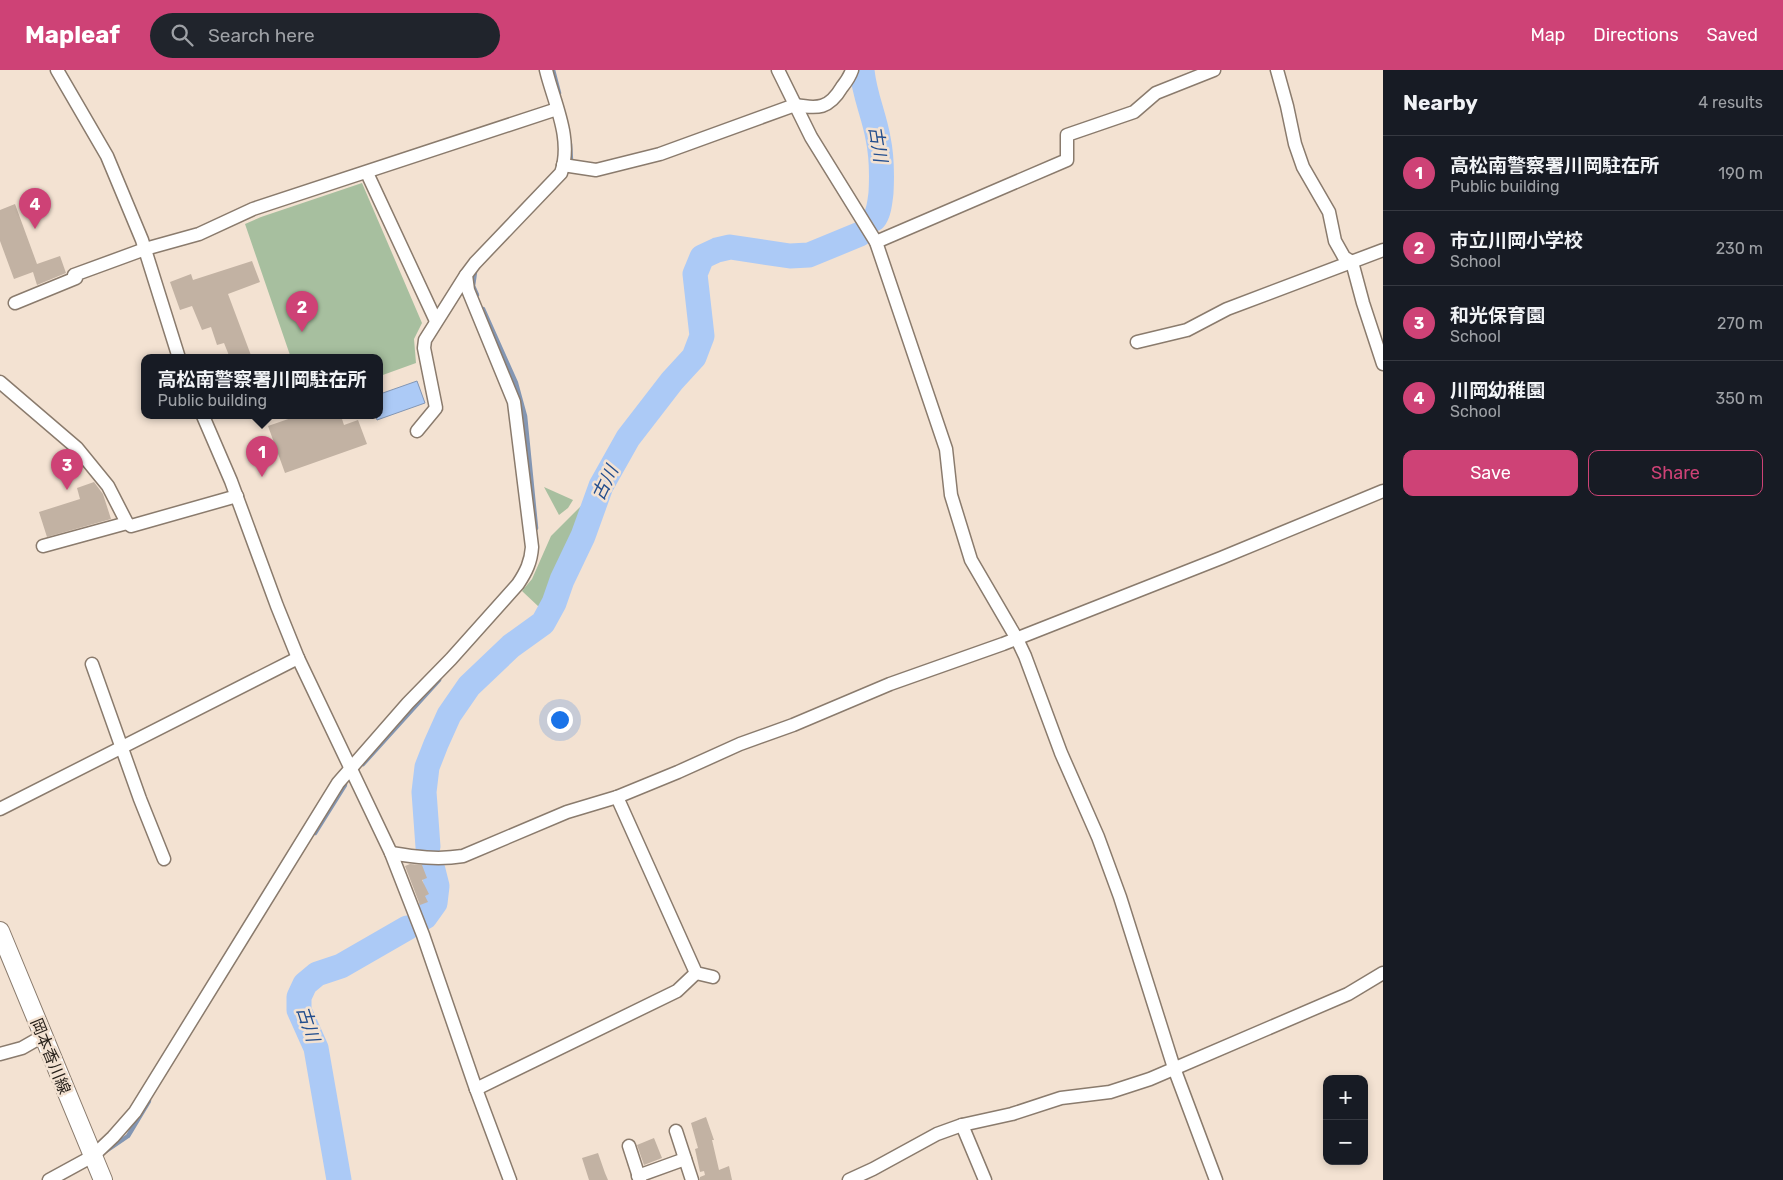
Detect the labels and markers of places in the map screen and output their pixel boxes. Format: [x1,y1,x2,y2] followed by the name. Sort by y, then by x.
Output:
[19,188,51,229] pin: 4
[286,291,318,332] pin: 2
[246,436,278,477] pin: 1
[51,449,83,490] pin: 3

